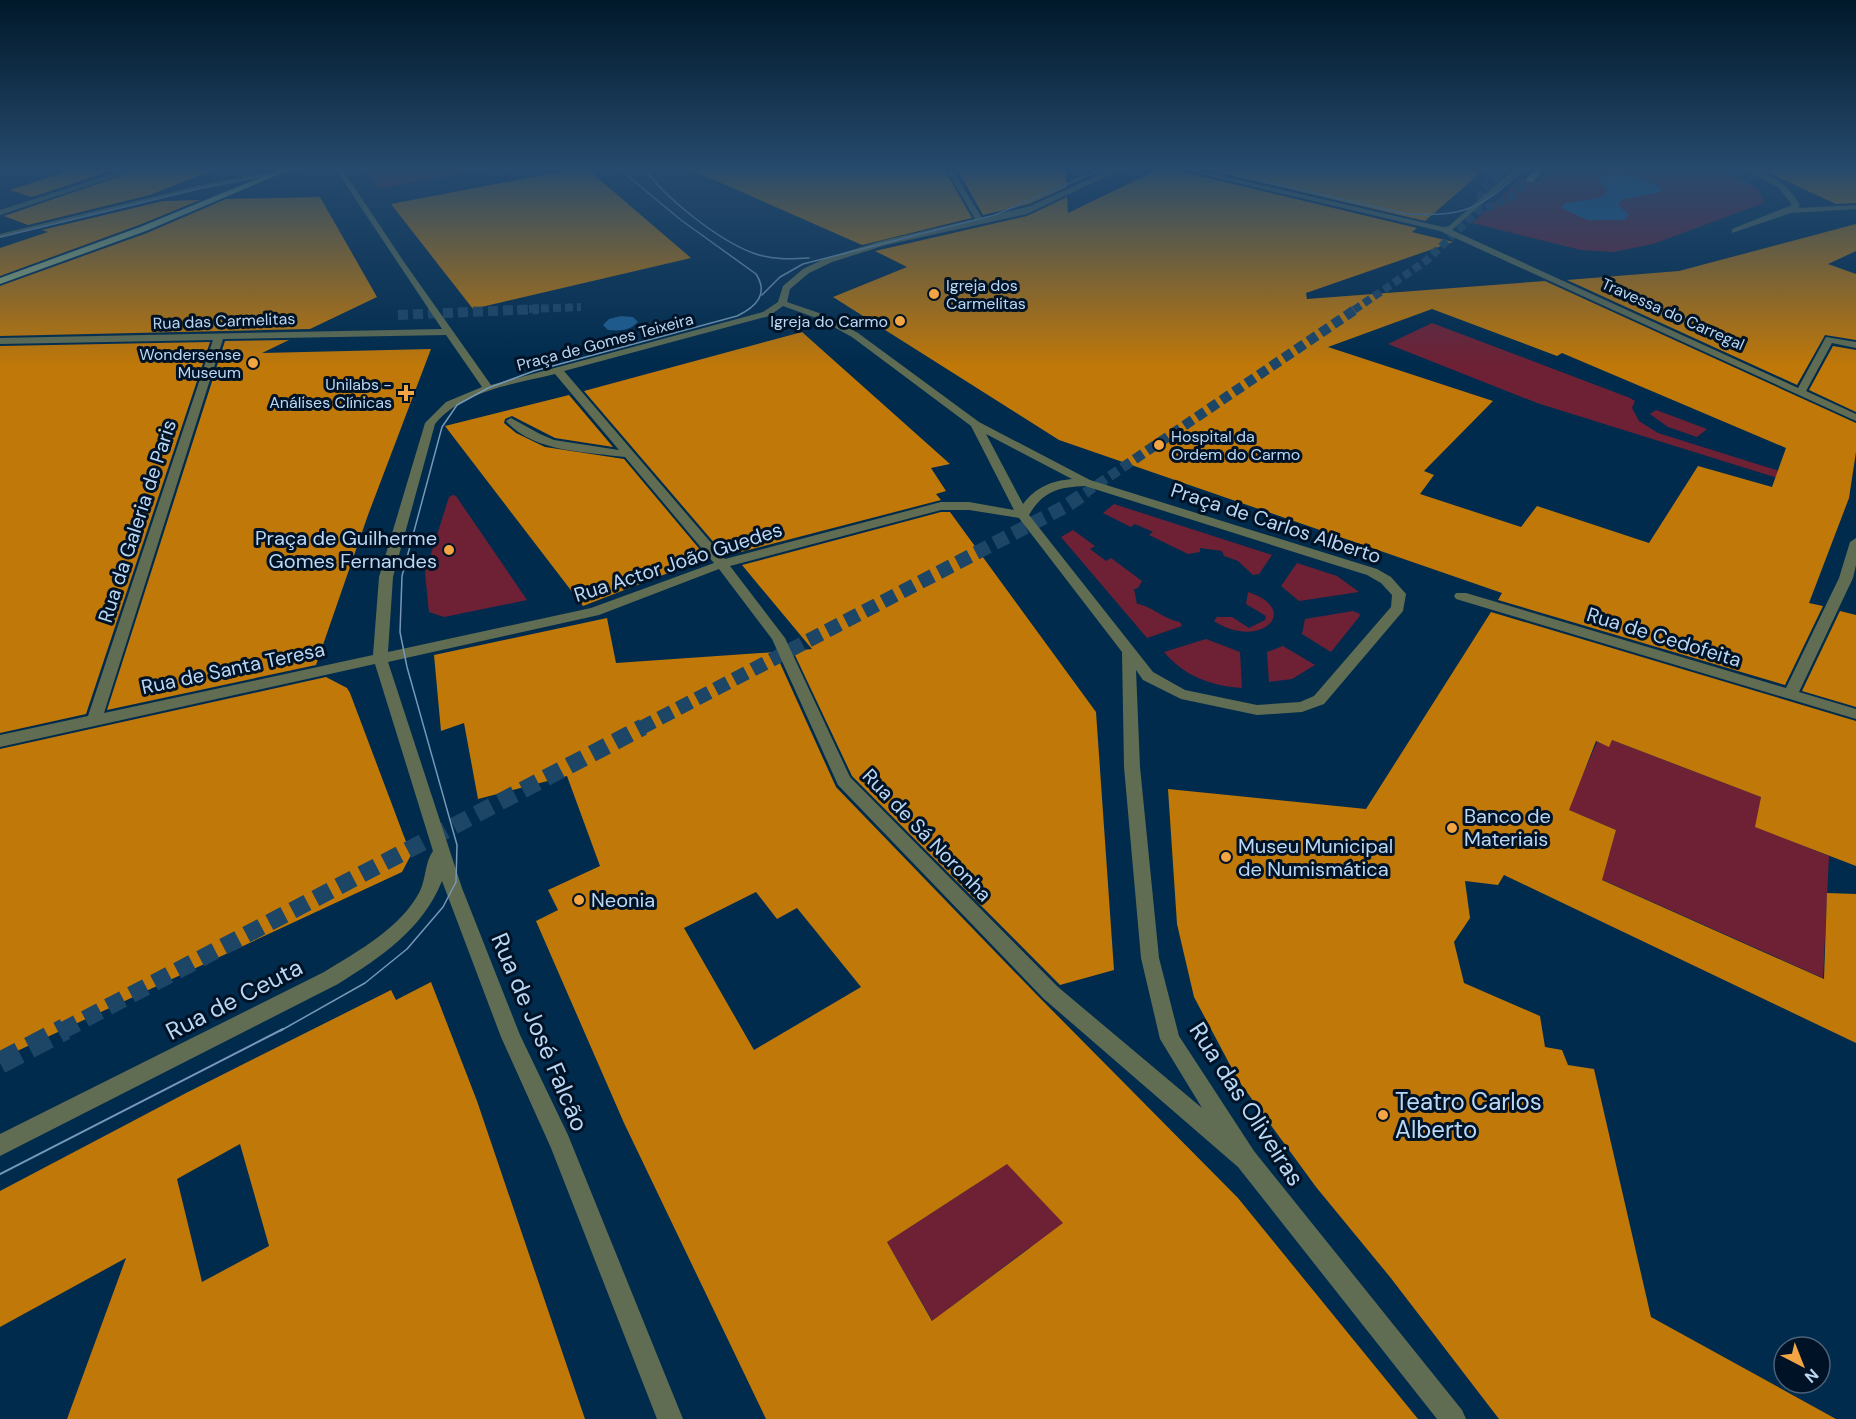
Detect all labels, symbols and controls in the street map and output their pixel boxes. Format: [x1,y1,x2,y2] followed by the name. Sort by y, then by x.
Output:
[1598,273,1748,355] street label: Travessa do Carregal
[946,275,1026,314] place label: Igreja dos Carmelitas
[927,287,941,301] marker: Igreja dos Carmelitas
[152,308,296,334] street label: Rua das Carmelitas
[514,308,696,376] street label: Praça de Gomes Teixeira
[770,311,888,332] place label: Igreja do Carmo
[893,314,907,328] marker: Igreja do Carmo
[139,344,241,383] place label: Wondersense Museum
[246,356,260,370] marker: Wondersense Museum
[269,374,392,413] place label: Unilabs - Análises Clínicas
[397,384,415,402] marker: Unilabs - Análises Clínicas
[92,416,182,626] street label: Rua da Galeria de Paris
[1171,426,1300,465] place label: Hospital da Ordem do Carmo
[1152,438,1166,452] marker: Hospital da Ordem do Carmo
[1168,477,1384,569] street label: Praça de Carlos Alberto
[571,516,785,608] street label: Rua Actor João Guedes
[255,525,437,574] place label: Praça de Guilherme Gomes Fernandes
[442,543,456,557] marker: Praça de Guilherme Gomes Fernandes
[1584,601,1744,673] street label: Rua de Cedofeita
[139,636,327,700] street label: Rua de Santa Teresa
[857,763,997,907] street label: Rua de Sá Noronha
[1464,803,1551,852] place label: Banco de Materiais
[1445,821,1459,835] marker: Banco de Materiais
[1238,833,1393,882] place label: Museu Municipal de Numismática
[1219,850,1233,864] marker: Museu Municipal de Numismática
[591,887,655,913] place label: Neonia
[572,893,586,907] marker: Neonia
[484,928,596,1136] street label: Rua de José Falcão
[160,951,308,1047] street label: Rua de Ceuta
[1183,1016,1311,1192] street label: Rua das Oliveiras
[1395,1086,1542,1145] place label: Teatro Carlos Alberto
[1376,1108,1390,1122] marker: Teatro Carlos Alberto
[1772,1335,1832,1395] north arrow
[1800,1364,1823,1387] text: N

